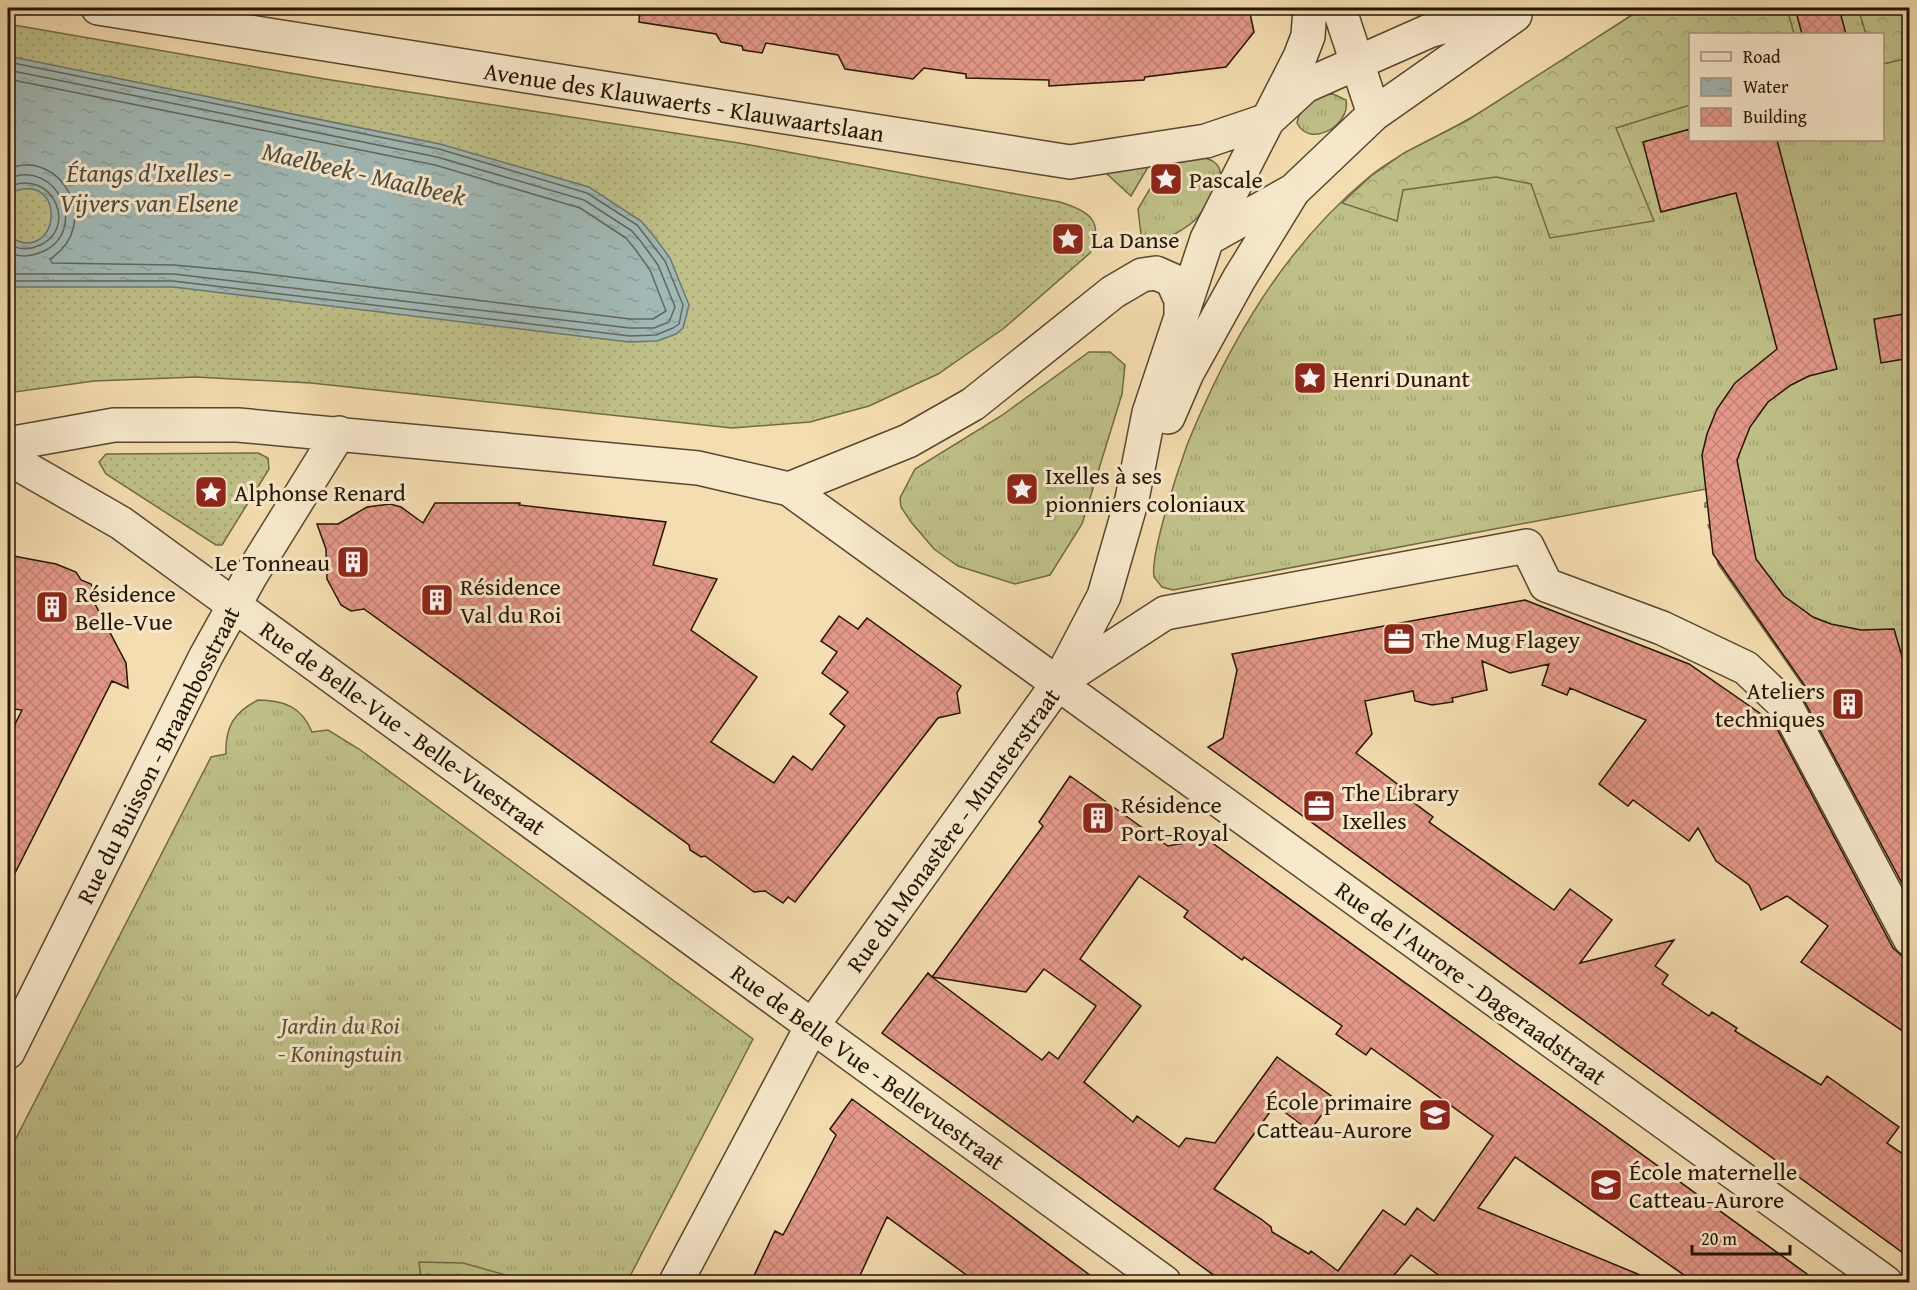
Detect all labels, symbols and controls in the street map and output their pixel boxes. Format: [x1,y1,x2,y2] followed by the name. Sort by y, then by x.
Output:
[1689,33,1884,141] legend
[1743,43,1781,70] text: Road
[481,53,887,151] street label: Avenue des Klauwaerts - Klauwaartslaan
[1743,73,1789,100] text: Water
[1743,103,1807,130] text: Building
[259,131,470,215] water label: Maelbeek - Maalbeek
[59,153,239,222] water label: Étangs d'Ixelles - Vijvers van Elsene
[1148,161,1184,197] place icon: Pascale
[1189,162,1263,197] place label: Pascale
[1050,221,1086,257] place icon: La Danse
[1091,222,1180,257] place label: La Danse
[1292,360,1328,396] place icon: Henri Dunant
[1333,361,1470,396] place label: Henri Dunant
[1045,458,1246,521] place label: Ixelles à ses pionniers coloniaux
[1004,471,1040,507] place icon: Ixelles à ses pionniers coloniaux
[193,474,229,510] place icon: Alphonse Renard
[234,475,406,510] place label: Alphonse Renard
[335,544,371,580] building icon: Le Tonneau
[214,545,330,580] place label: Le Tonneau
[460,569,562,632] place label: Résidence Val du Roi
[75,576,176,639] place label: Résidence Belle-Vue
[419,582,455,618] building icon: Résidence Val du Roi
[34,589,70,625] building icon: Résidence Belle-Vue
[68,600,249,910] street label: Rue du Buisson - Braambosstraat
[253,612,554,844] street label: Rue de Belle-Vue - Belle-Vuestraat
[1381,621,1417,657] office icon: The Mug Flagey
[1422,622,1580,657] place label: The Mug Flagey
[1715,673,1825,736] place label: Ateliers techniques
[838,680,1069,979] street label: Rue du Monastère - Munsterstraat
[1830,686,1866,722] building icon: Ateliers techniques
[1342,775,1459,838] place label: The Library Ixelles
[1121,787,1229,850] place label: Résidence Port-Royal
[1301,788,1337,824] office icon: The Library Ixelles
[1080,800,1116,836] building icon: Résidence Port-Royal
[1328,873,1614,1094] street label: Rue de l'Aurore - Dageraadstraat
[724,956,1013,1179] street label: Rue de Belle Vue - Bellevuestraat
[276,1008,402,1071] park label: Jardin du Roi - Koningstuin
[1257,1084,1412,1147] place label: École primaire Catteau-Aurore
[1417,1097,1453,1133] school or university icon: École primaire Catteau-Aurore
[1629,1154,1797,1217] place label: École maternelle Catteau-Aurore
[1588,1167,1624,1203] school or university icon: École maternelle Catteau-Aurore
[1692,1218,1790,1256] scale bar
[1701,1225,1737,1252] text: 20 m

